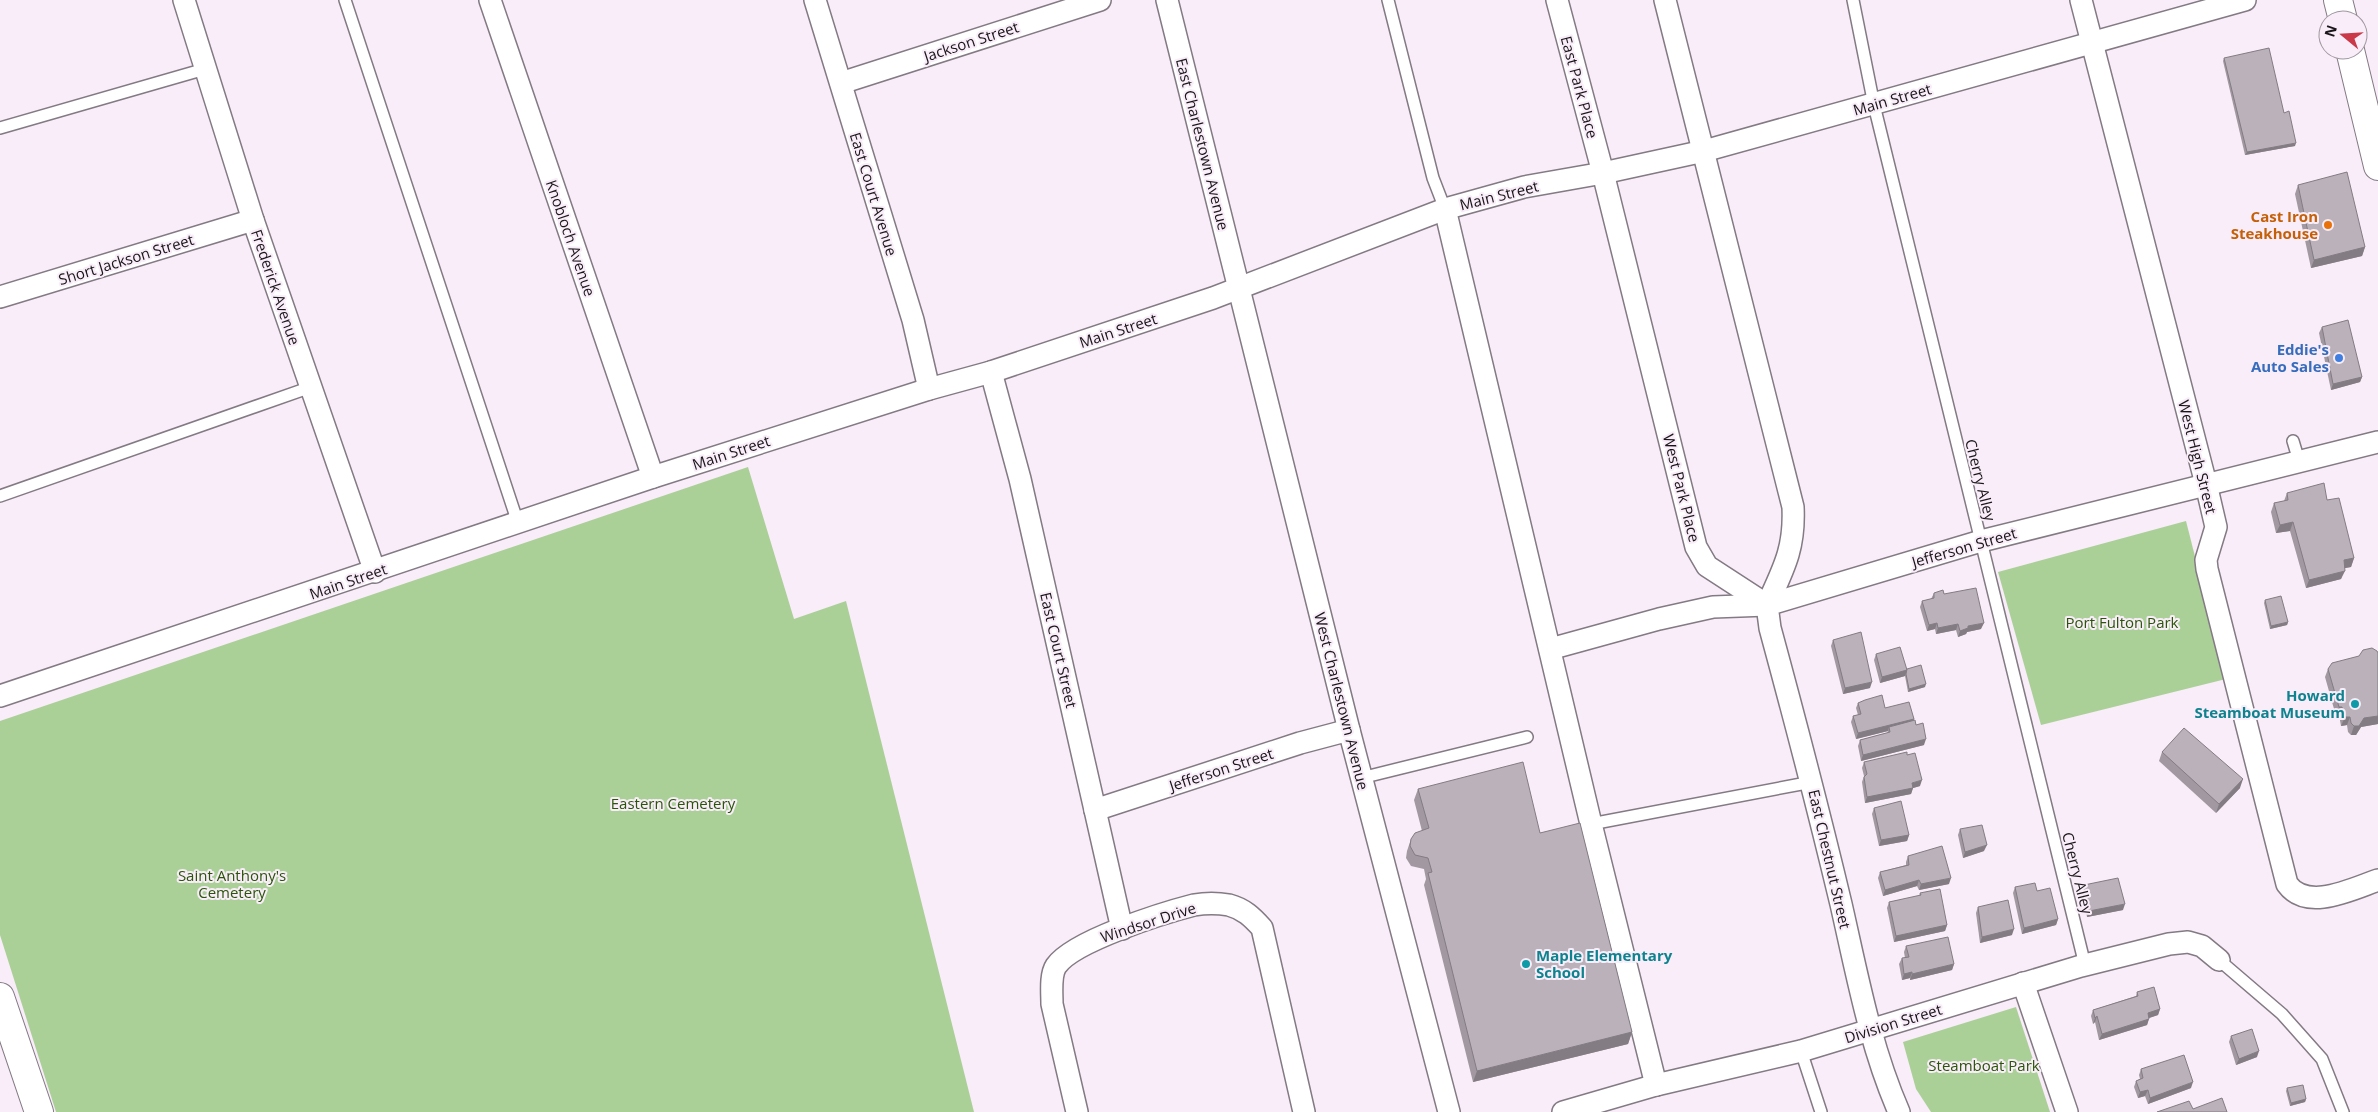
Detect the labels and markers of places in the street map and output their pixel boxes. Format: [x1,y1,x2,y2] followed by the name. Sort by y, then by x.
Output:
[2231,206,2318,243] place label: Cast Iron Steakhouse
[2322,219,2334,231] marker: Cast Iron Steakhouse
[2251,339,2329,376] place label: Eddie's Auto Sales
[2333,352,2345,364] marker: Eddie's Auto Sales
[2194,685,2345,722] place label: Howard Steamboat Museum
[2349,698,2361,710] marker: Howard Steamboat Museum
[1536,945,1673,982] place label: Maple Elementary School
[1520,958,1532,970] marker: Maple Elementary School

